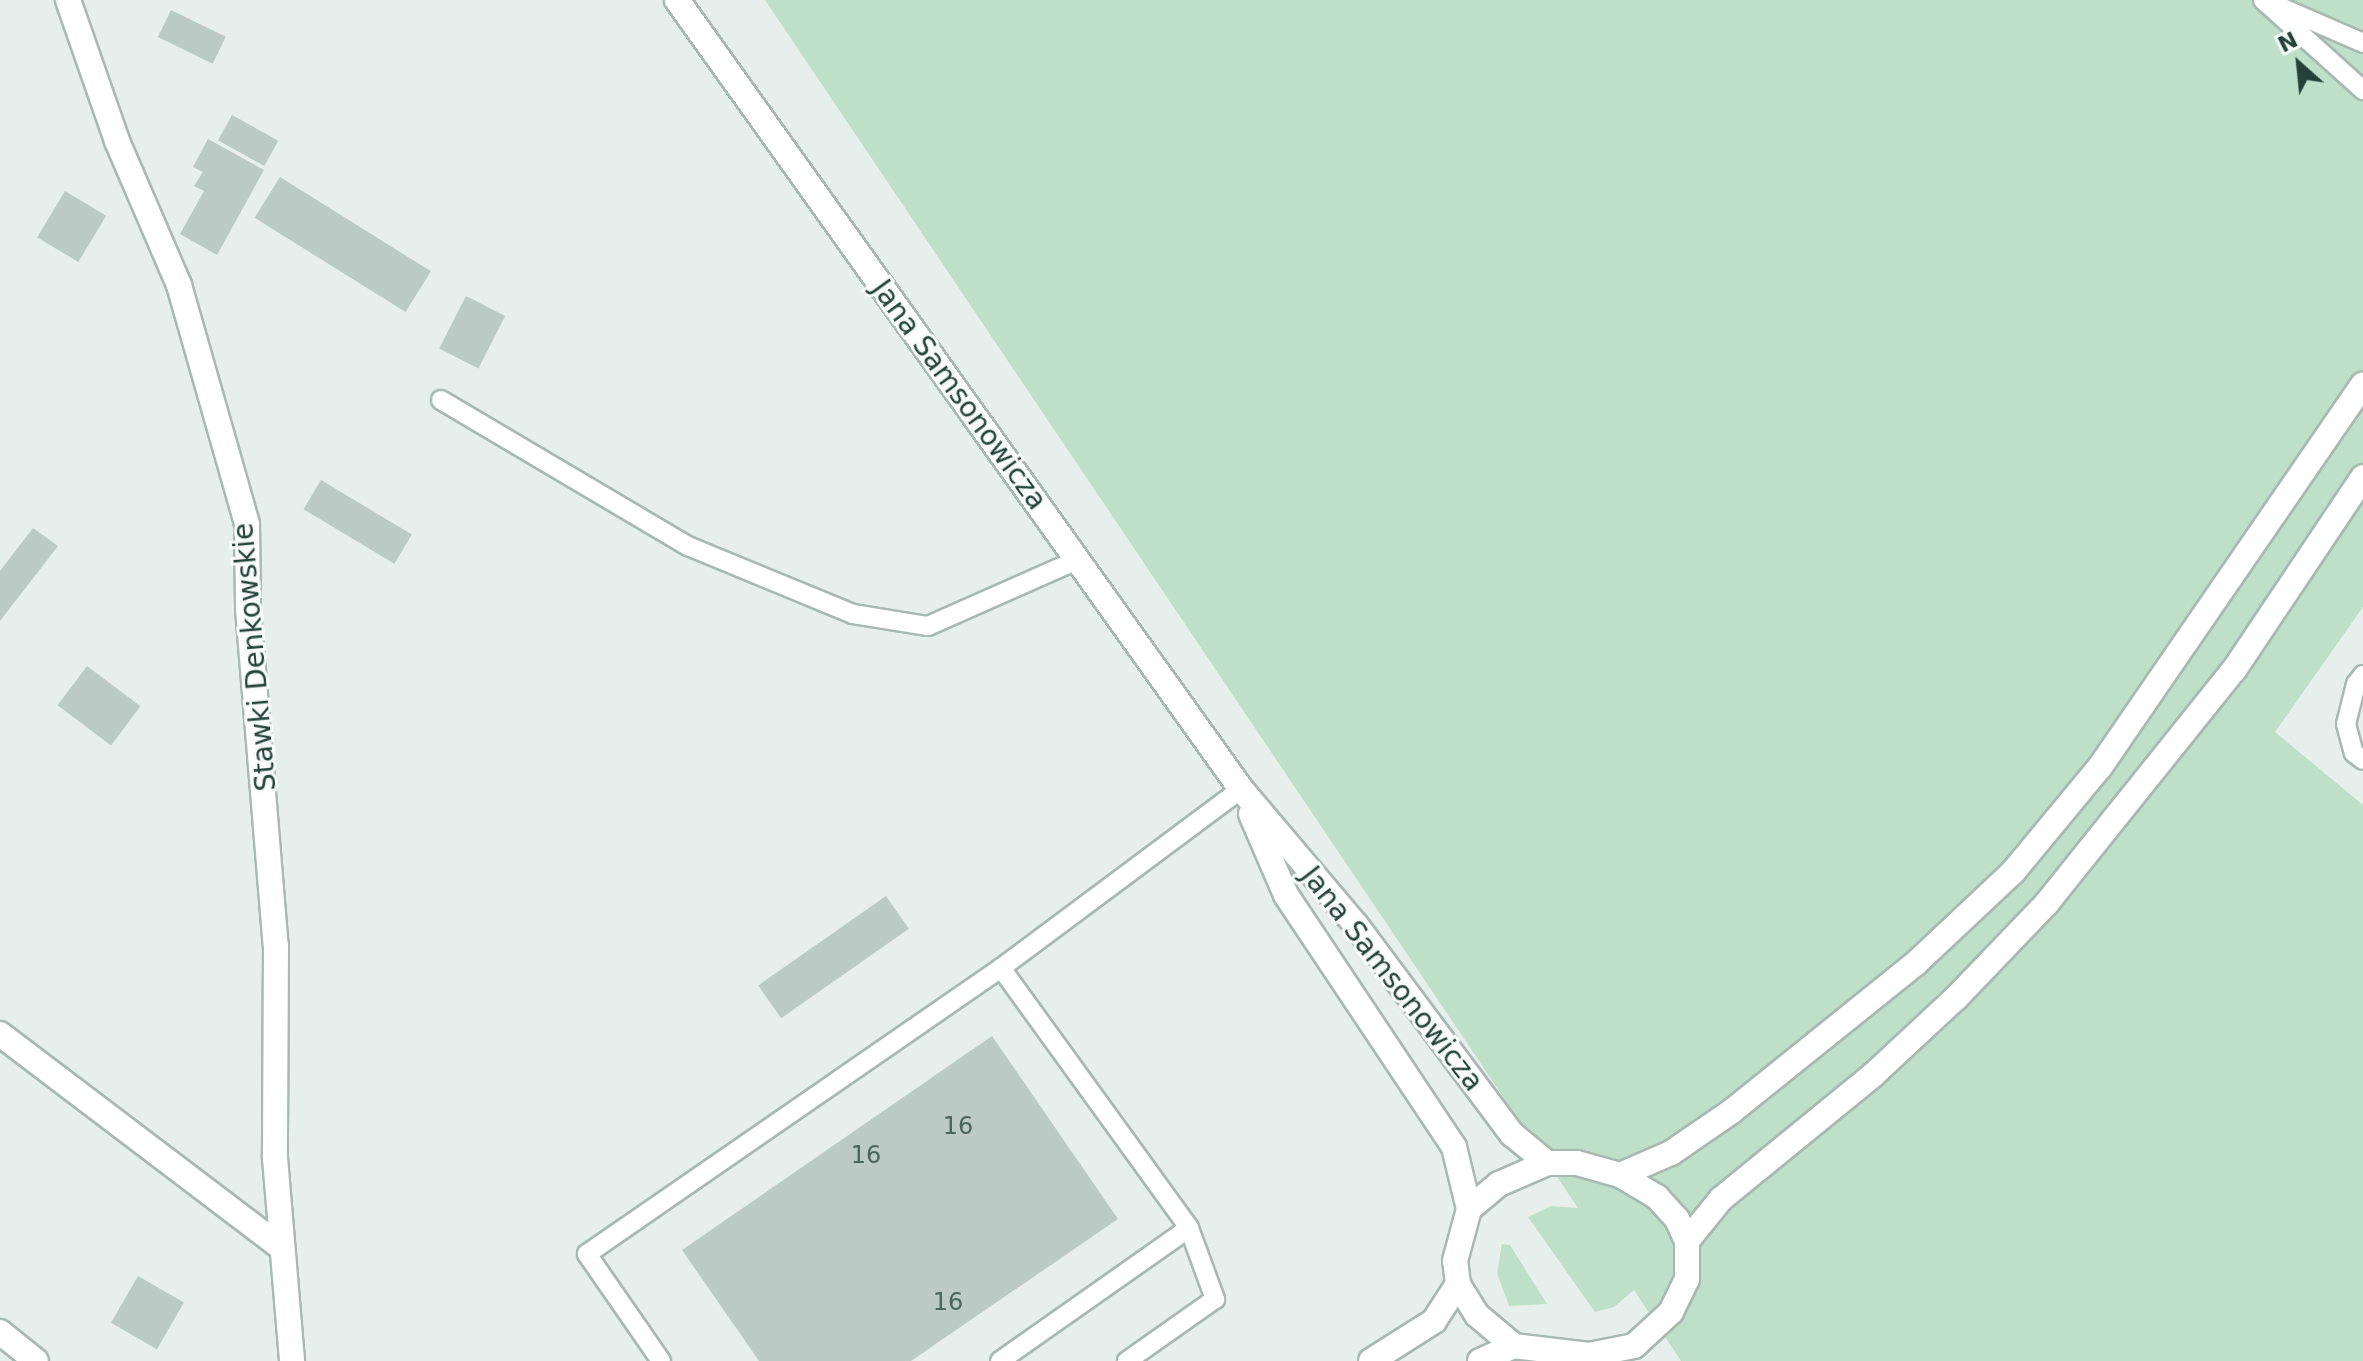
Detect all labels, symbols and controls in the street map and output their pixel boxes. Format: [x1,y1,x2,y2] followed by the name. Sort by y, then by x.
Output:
[2259,24,2339,104] north arrow
[2274,27,2302,57] text: N
[864,273,1054,517] street label: Jana Samsonowicza
[227,521,283,793] street label: Stawki Denkowskie
[1294,860,1490,1098] street label: Jana Samsonowicza
[943,1113,973,1141] house number: 16
[851,1142,881,1170] house number: 16
[933,1289,963,1317] house number: 16

